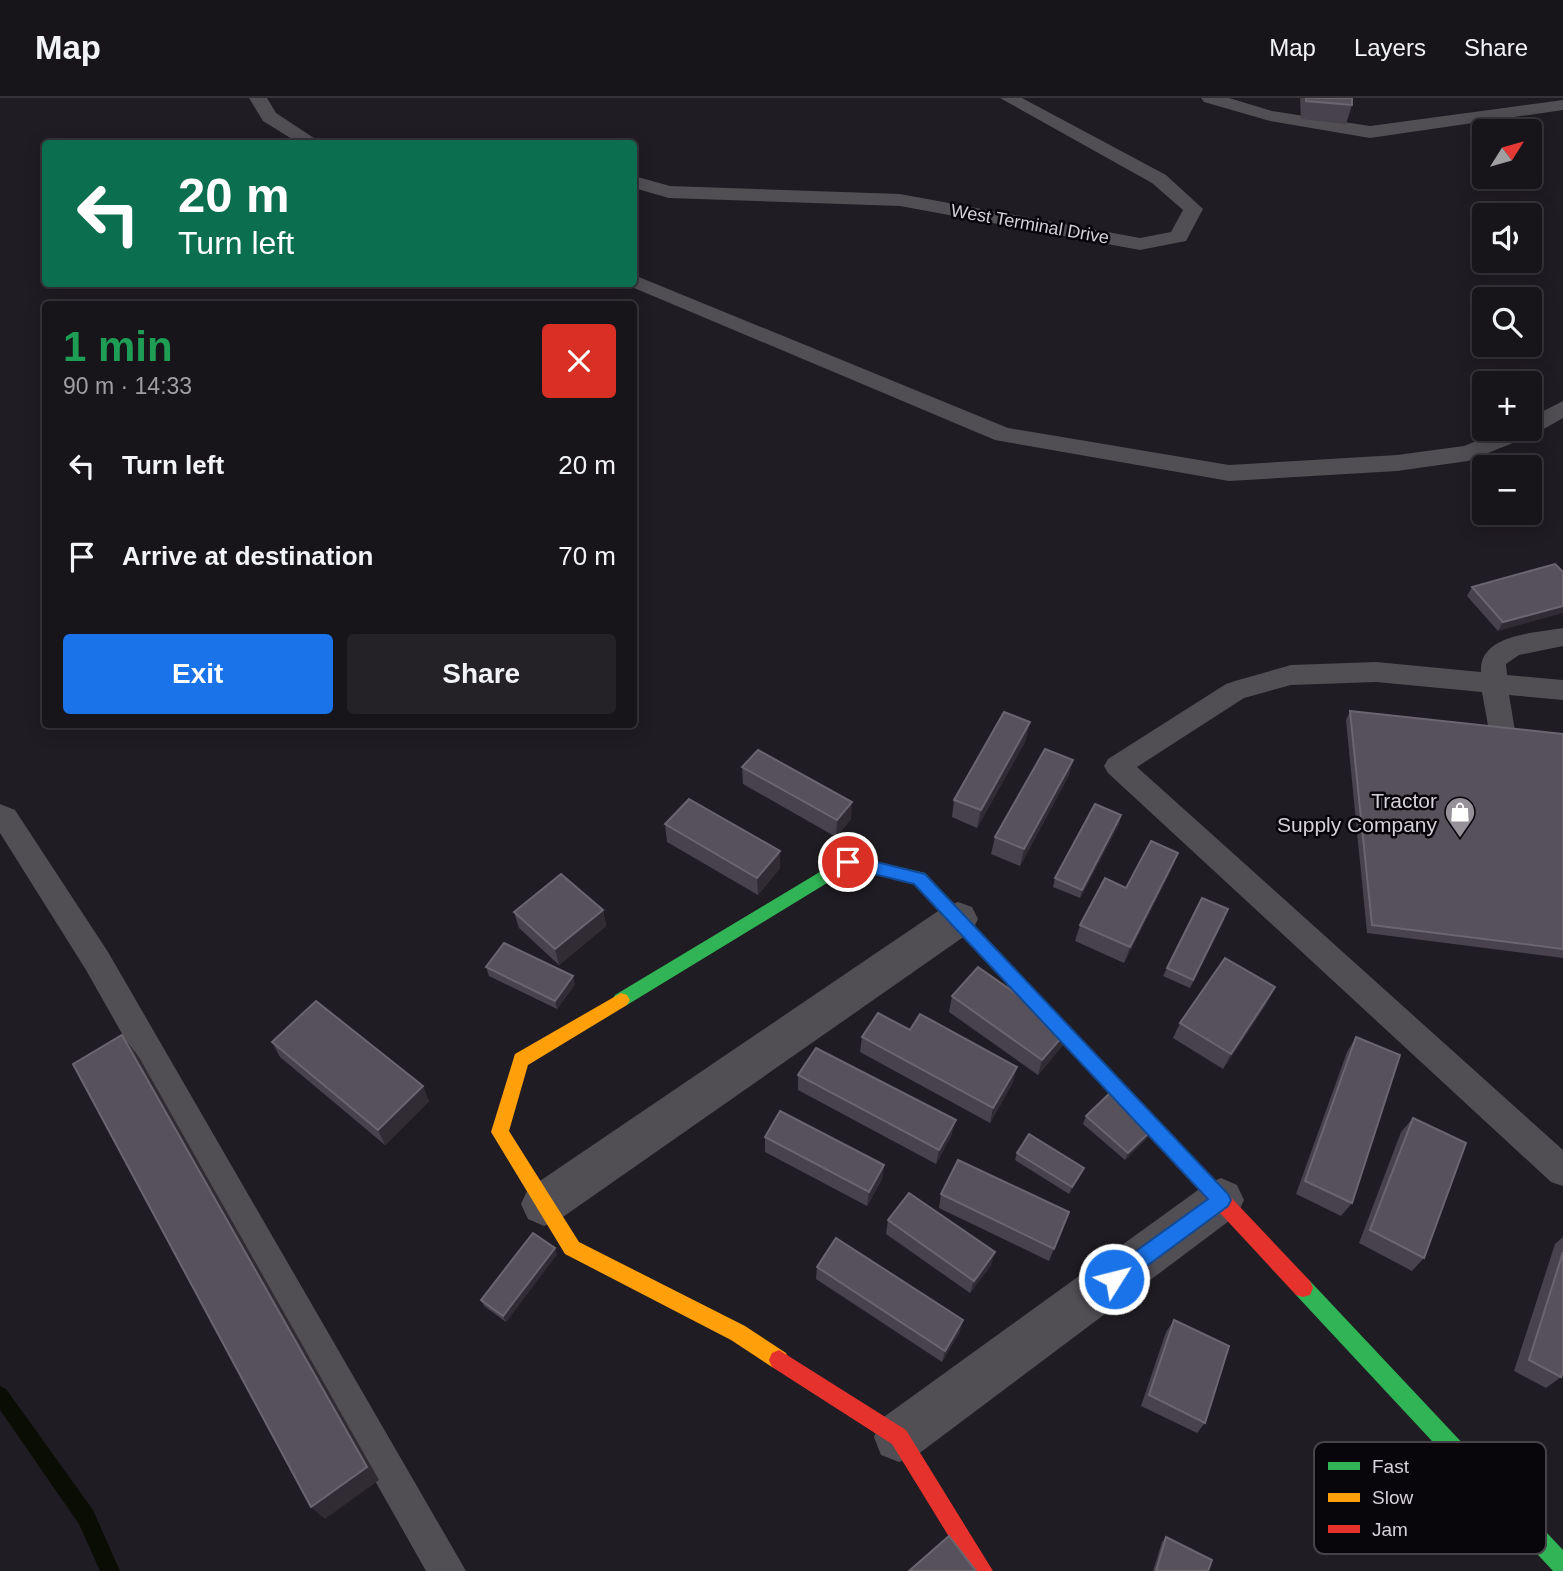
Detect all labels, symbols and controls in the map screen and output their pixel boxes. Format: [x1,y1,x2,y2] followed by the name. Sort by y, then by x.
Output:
[35,29,101,66] text: Map
[1269,34,1316,61] text: Map
[1354,34,1426,61] text: Layers
[1464,34,1528,61] text: Share
[1472,119,1542,189] north arrow
[1472,119,1542,525] map controls
[63,168,154,259] icon: left
[178,168,290,222] text: 20 m
[949,200,1111,248] street label: West Terminal Drive
[1472,203,1542,273] button: sound
[178,225,294,261] text: Turn left
[1472,287,1542,357] button: search
[63,323,173,370] text: 1 min
[542,324,616,398] button: close
[1472,371,1542,441] button: +
[63,373,192,399] text: 90 m · 14:33
[63,447,101,485] icon: left
[122,450,224,480] text: Turn left
[558,450,616,480] text: 20 m
[1472,455,1542,525] button: −
[63,538,101,576] icon: arrive
[122,541,373,571] text: Arrive at destination
[558,541,616,571] text: 70 m
[63,634,333,714] button: Exit
[347,634,616,714] button: Share
[1277,789,1437,836] place label: Tractor Supply Company
[1443,795,1477,839] shop icon: Tractor Supply Company
[818,832,878,892] pin
[829,843,867,881] icon: arrive
[1077,1242,1151,1316] position arrow
[1314,1442,1546,1554] legend
[1372,1456,1410,1477] text: Fast
[1372,1487,1413,1508] text: Slow
[1372,1519,1408,1540] text: Jam

